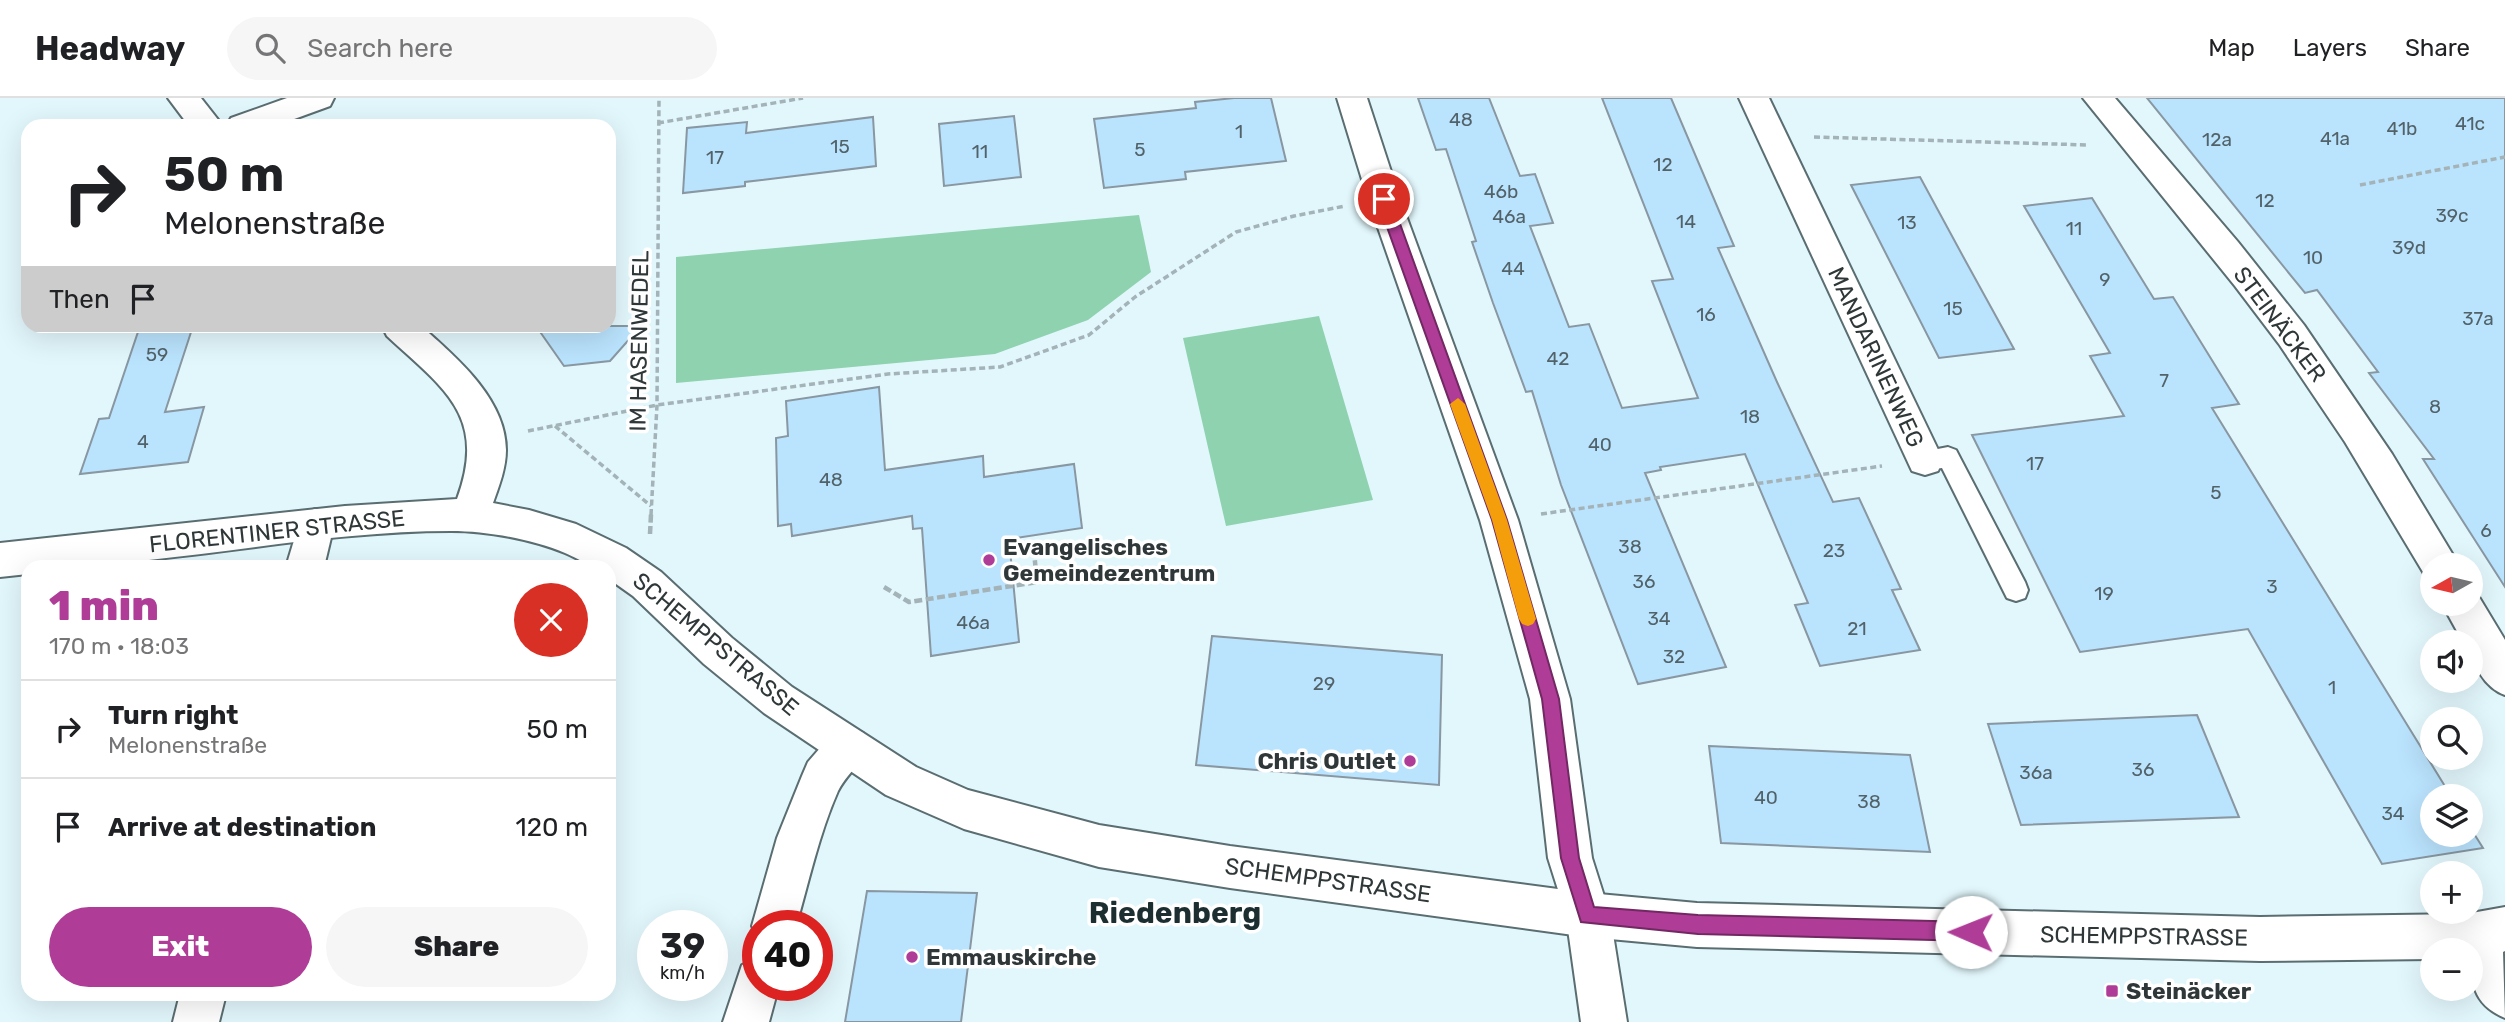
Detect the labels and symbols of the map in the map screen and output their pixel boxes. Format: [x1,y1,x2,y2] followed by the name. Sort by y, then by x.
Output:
[1449,108,1473,131] house number: 48
[2455,112,2485,135] house number: 41c
[2387,117,2417,140] house number: 41b
[1235,120,1243,143] house number: 1
[2320,127,2350,150] house number: 41a
[2202,128,2232,151] house number: 12a
[830,135,850,158] house number: 15
[1134,138,1146,161] house number: 5
[972,140,988,163] house number: 11
[706,146,724,169] house number: 17
[1653,153,1673,176] house number: 12
[1354,169,1414,229] pin
[1484,180,1518,203] house number: 46b
[2255,189,2275,212] house number: 12
[2435,204,2469,227] house number: 39c
[1492,205,1526,228] house number: 46a
[1676,210,1696,233] house number: 14
[1897,211,1917,234] house number: 13
[2066,217,2082,240] house number: 11
[2392,236,2426,259] house number: 39d
[2303,246,2323,269] house number: 10
[623,250,655,432] street label: IM HASENWEDEL
[1501,257,1525,280] house number: 44
[2228,261,2332,387] street label: STEINÄCKER
[1822,262,1930,452] street label: MANDARINENWEG
[2099,268,2111,291] house number: 9
[1943,297,1963,320] house number: 15
[1696,303,1716,326] house number: 16
[2462,307,2494,330] house number: 37a
[146,343,168,366] house number: 59
[1547,347,1569,370] house number: 42
[2159,369,2169,392] house number: 7
[2429,395,2441,418] house number: 8
[1740,405,1760,428] house number: 18
[137,430,149,453] house number: 4
[1588,433,1612,456] house number: 40
[2026,452,2044,475] house number: 17
[819,468,843,491] house number: 48
[2210,481,2222,504] house number: 5
[148,504,406,558] street label: FLORENTINER STRASSE
[2480,519,2492,542] house number: 6
[1003,533,1215,587] place label: Evangelisches Gemeindezentrum
[1618,535,1642,558] house number: 38
[1823,539,1845,562] house number: 23
[981,552,997,568] marker: Evangelisches Gemeindezentrum
[2420,553,2483,616] north arrow
[627,566,805,722] street label: SCHEMPPSTRASSE
[1633,570,1655,593] house number: 36
[2266,575,2278,598] house number: 3
[2094,582,2114,605] house number: 19
[1647,607,1671,630] house number: 34
[956,611,990,634] house number: 46a
[1847,617,1867,640] house number: 21
[1663,645,1685,668] house number: 32
[1313,672,1335,695] house number: 29
[2328,676,2336,699] house number: 1
[1257,747,1396,775] place label: Chris Outlet
[1402,753,1418,769] marker: Chris Outlet
[2132,758,2154,781] house number: 36
[2019,761,2053,784] house number: 36a
[1754,786,1778,809] house number: 40
[1857,790,1881,813] house number: 38
[2381,802,2405,825] house number: 34
[1223,852,1433,908] street label: SCHEMPPSTRASSE
[1089,895,1261,931] district label: Riedenberg
[1934,895,2008,969] position arrow
[742,910,833,1001] speed limit sign: 40
[2040,920,2248,952] street label: SCHEMPPSTRASSE
[926,943,1096,971] place label: Emmauskirche
[904,949,920,965] marker: Emmauskirche
[2126,977,2252,1005] place label: Steinäcker
[2104,983,2120,999] marker: Steinäcker

